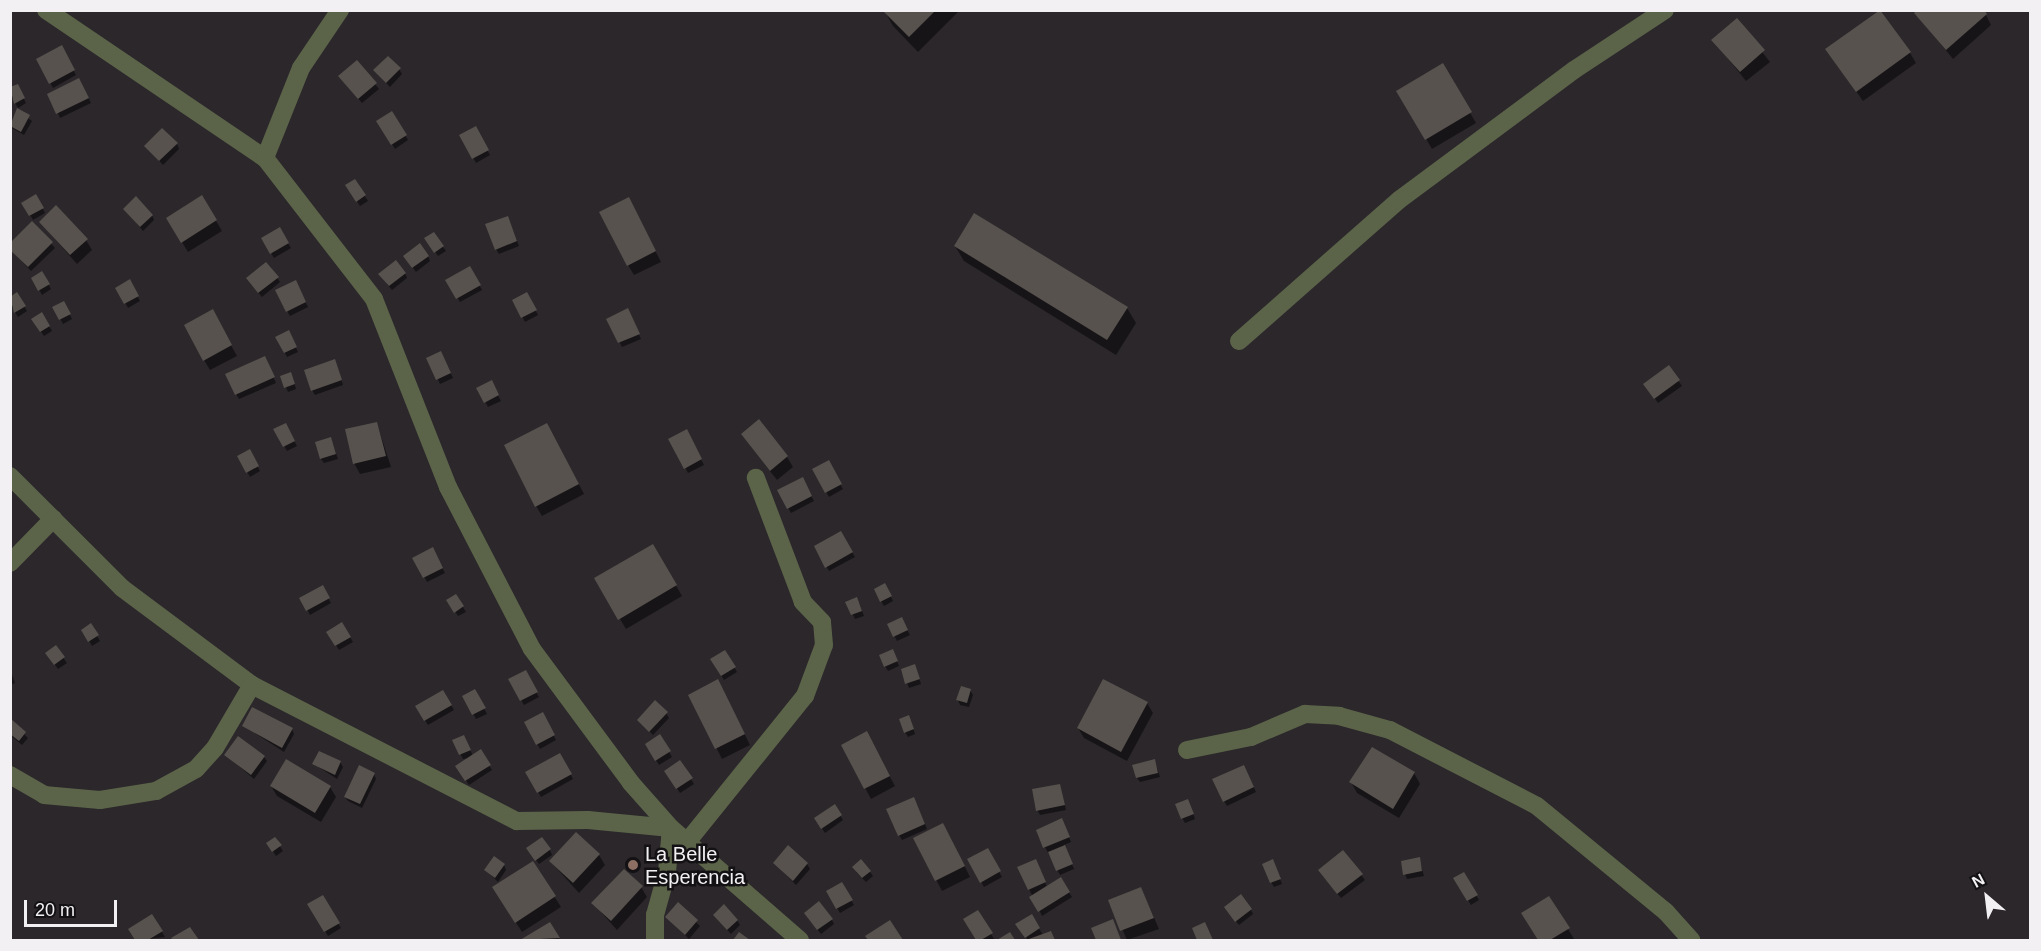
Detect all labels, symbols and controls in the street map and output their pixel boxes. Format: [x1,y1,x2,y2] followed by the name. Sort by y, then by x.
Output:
[645,842,745,889] place label: La Belle Esperencia
[626,858,640,872] marker: La Belle Esperencia
[1957,867,2017,927] north arrow
[1969,870,1987,891] text: N
[27,888,120,926] scale bar
[35,900,75,920] text: 20 m

